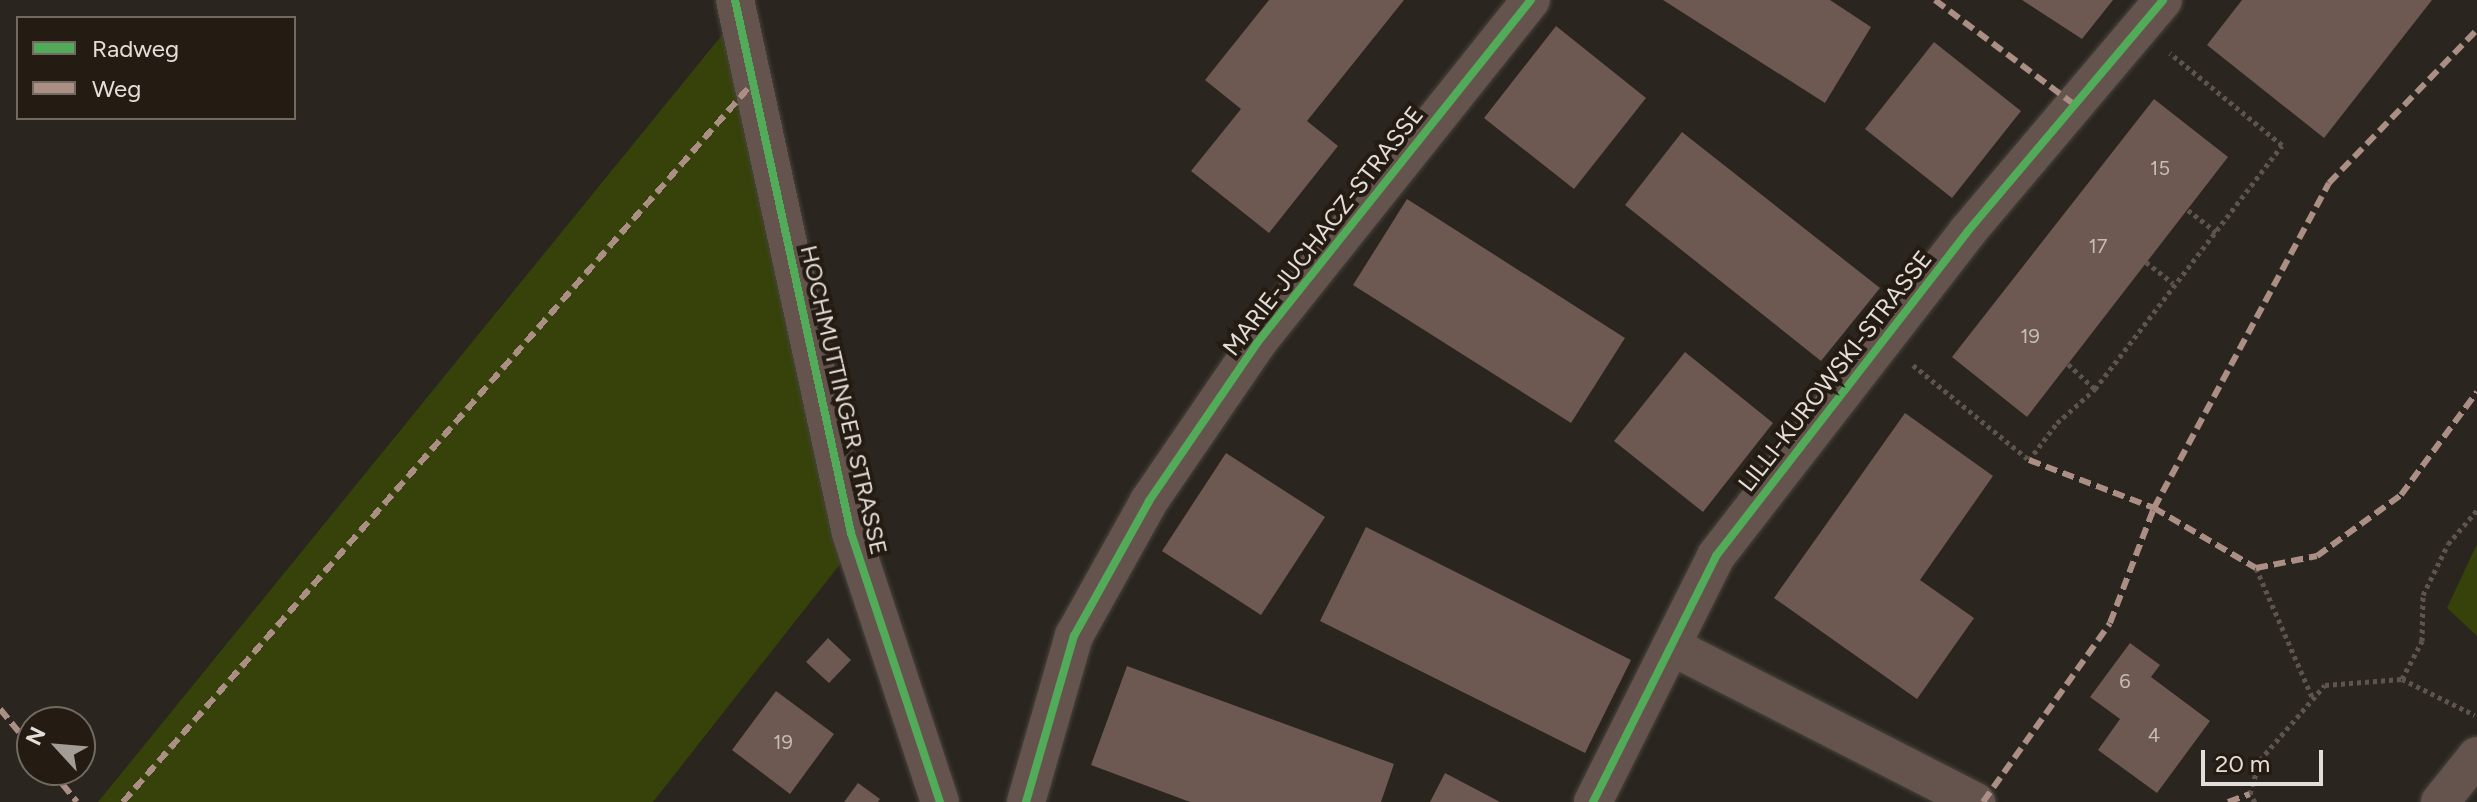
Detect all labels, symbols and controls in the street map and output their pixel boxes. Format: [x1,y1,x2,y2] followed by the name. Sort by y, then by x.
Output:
[16,16,296,120] legend
[92,34,179,63] text: Radweg
[92,74,141,103] text: Weg
[1217,101,1429,361] street label: MARIE-JUCHACZ-STRASSE
[2150,156,2170,180] house number: 15
[2089,234,2107,258] house number: 17
[794,242,894,558] street label: HOCHMUTTINGER STRASSE
[1732,245,1938,497] street label: LILLI-KUROWSKI-STRASSE
[2020,324,2040,348] house number: 19
[2119,669,2131,693] house number: 6
[16,706,96,786] north arrow
[20,723,52,750] text: N
[2148,723,2160,747] house number: 4
[773,730,793,754] house number: 19
[2205,734,2327,784] scale bar
[2215,749,2270,778] text: 20 m

